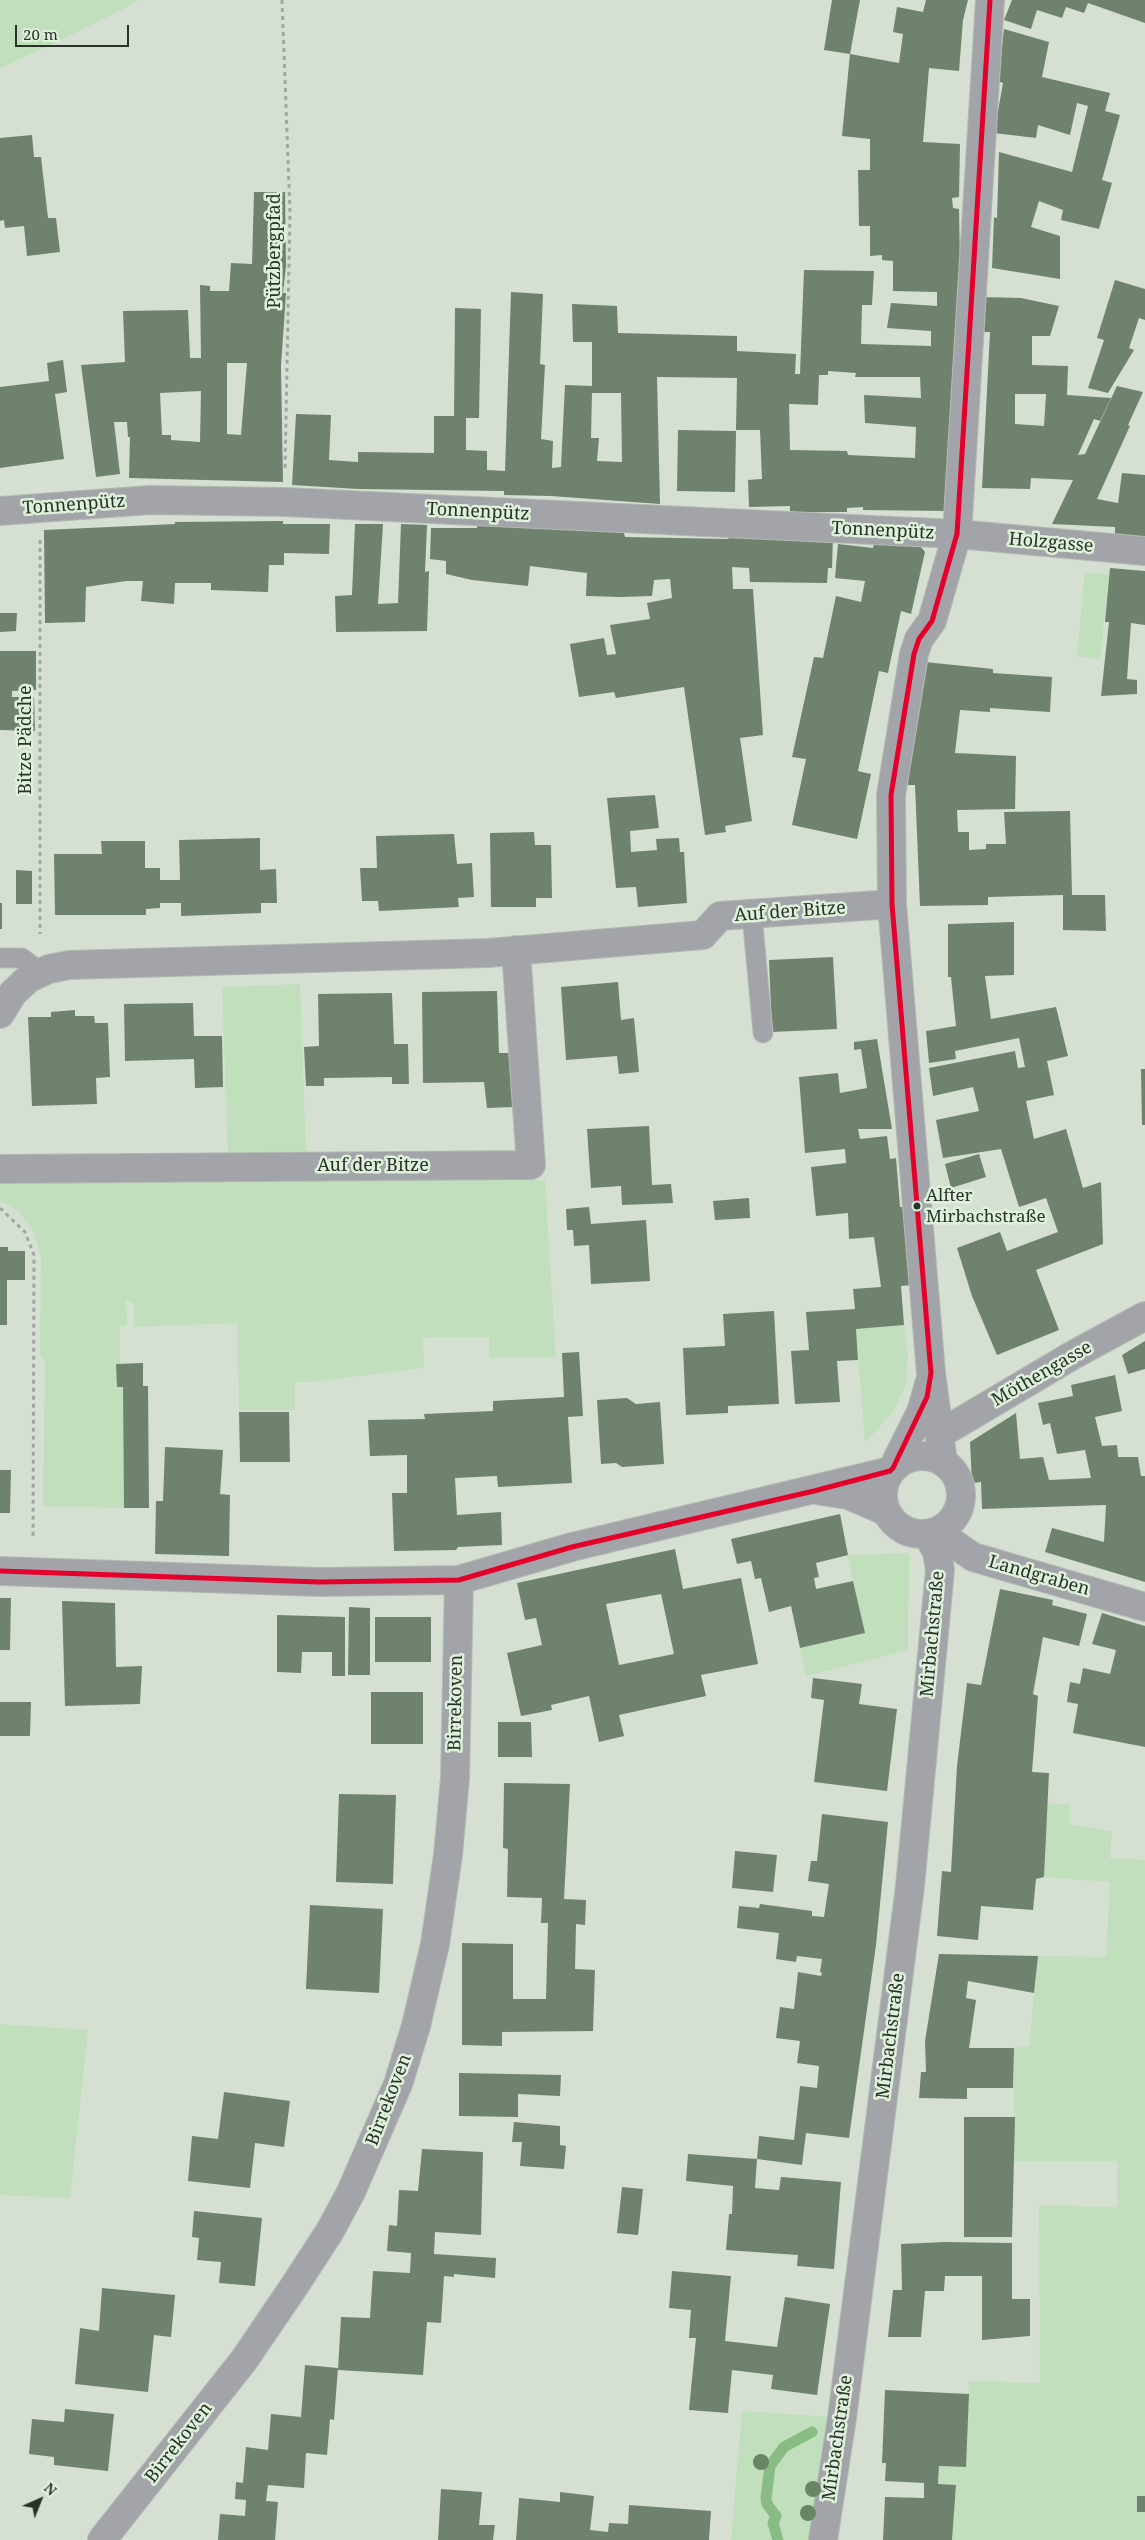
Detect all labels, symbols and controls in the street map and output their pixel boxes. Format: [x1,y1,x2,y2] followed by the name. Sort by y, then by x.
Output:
[18,15,131,47] scale bar
[23,24,58,44] text: 20 m
[264,193,286,309] street label: Pützbergpfad
[22,491,126,519] street label: Tonnenpütz
[426,499,530,525] street label: Tonnenpütz
[831,518,935,544] street label: Tonnenpütz
[1008,529,1094,557] street label: Holzgasse
[15,685,37,795] street label: Bitze Pädche
[734,897,846,927] street label: Auf der Bitze
[317,1155,429,1177] street label: Auf der Bitze
[926,1186,1046,1226] place label: Alfter Mirbachstraße
[912,1201,922,1211] marker: Alfter Mirbachstraße
[988,1337,1096,1411] street label: Möthengasse
[986,1551,1092,1601] street label: Landgraben
[917,1570,949,1698] street label: Mirbachstraße
[444,1655,468,1751] street label: Birrekoven
[873,1972,909,2100] street label: Mirbachstraße
[362,2051,416,2149] street label: Birrekoven
[818,2374,858,2502] street label: Mirbachstraße
[141,2398,217,2488] street label: Birrekoven
[15,2475,65,2525] north arrow
[40,2478,61,2500] text: N

